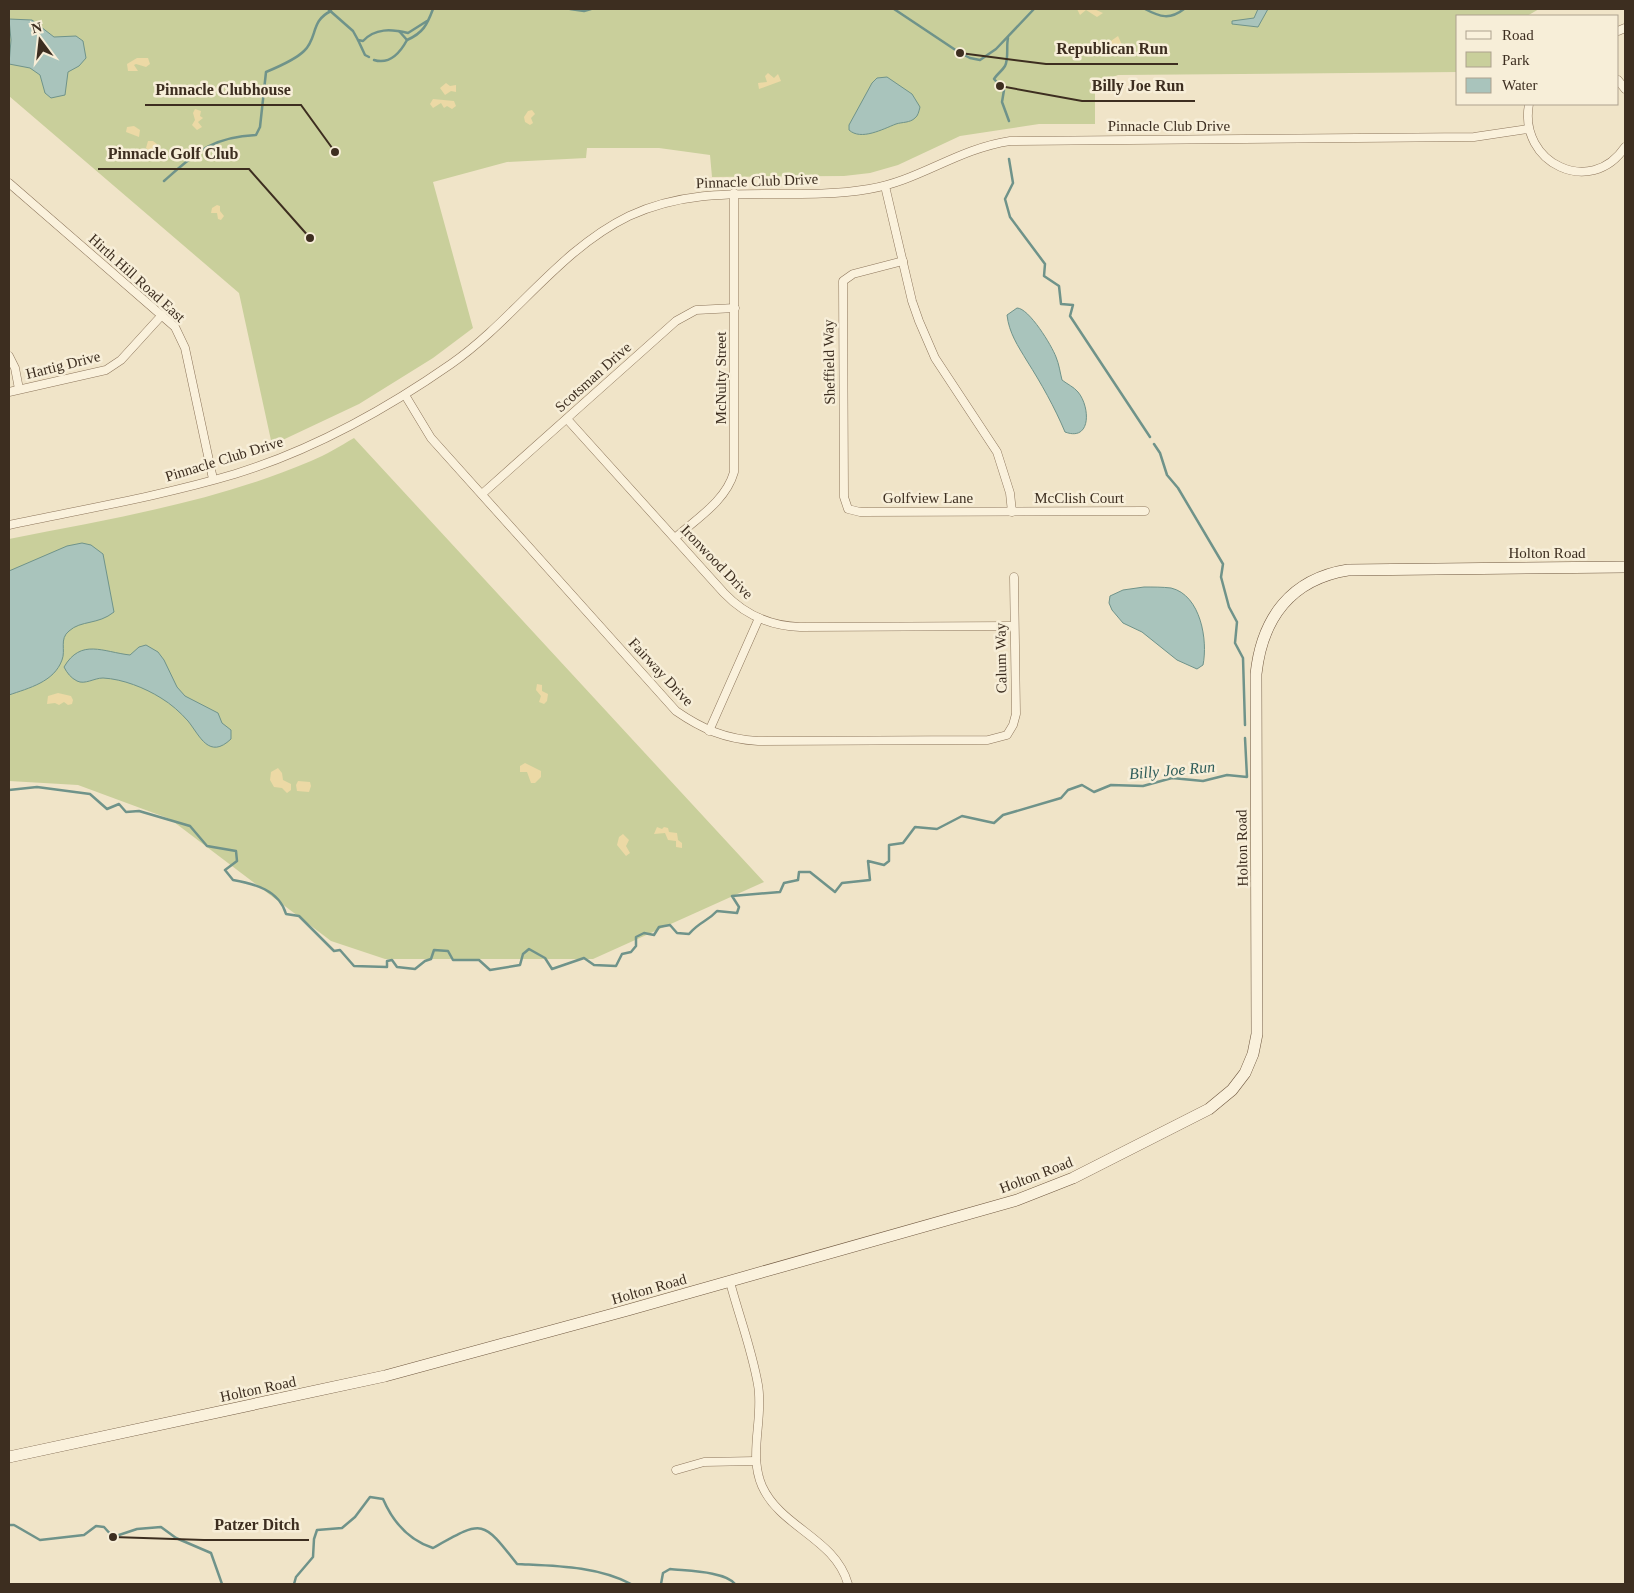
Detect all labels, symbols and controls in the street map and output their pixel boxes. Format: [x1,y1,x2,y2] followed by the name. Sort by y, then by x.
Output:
[15,15,65,65] north arrow
[1456,15,1619,105] legend
[30,19,44,36] text: N
[1502,27,1534,43] text: Road
[1046,33,1178,64] callout: Republican Run
[1056,40,1168,58] text: Republican Run
[1502,52,1530,68] text: Park
[1082,70,1195,101] callout: Billy Joe Run
[145,74,301,105] callout: Pinnacle Clubhouse
[1092,77,1184,95] text: Billy Joe Run
[1502,77,1537,93] text: Water
[155,81,291,98] text: Pinnacle Clubhouse
[1108,118,1231,134] street label: Pinnacle Club Drive
[98,138,249,169] callout: Pinnacle Golf Club
[108,145,238,162] text: Pinnacle Golf Club
[696,171,819,191] street label: Pinnacle Club Drive
[86,231,189,326] street label: Hirth Hill Road East
[820,319,838,405] street label: Sheffield Way
[713,331,729,424] street label: McNulty Street
[552,339,634,415] street label: Scotsman Drive
[24,348,102,382] street label: Hartig Drive
[163,433,285,485] street label: Pinnacle Club Drive
[883,490,974,506] street label: Golfview Lane
[1034,490,1125,506] street label: McClish Court
[678,522,756,602] street label: Ironwood Drive
[1508,545,1586,561] street label: Holton Road
[992,622,1010,693] street label: Calum Way
[625,635,697,710] street label: Fairway Drive
[1128,758,1216,783] water label: Billy Joe Run
[1233,809,1251,887] street label: Holton Road
[997,1154,1075,1196] street label: Holton Road
[610,1271,689,1307] street label: Holton Road
[219,1373,298,1405] street label: Holton Road
[204,1509,309,1540] callout: Patzer Ditch
[214,1516,300,1533] text: Patzer Ditch

